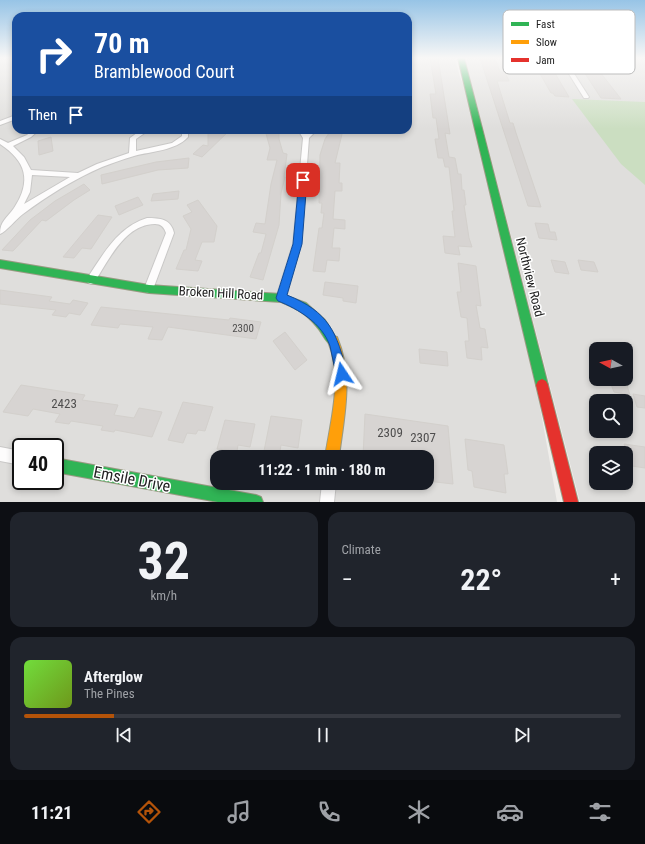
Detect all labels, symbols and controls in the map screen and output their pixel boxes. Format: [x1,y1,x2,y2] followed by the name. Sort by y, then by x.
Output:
[503,10,635,74] legend
[536,18,555,31] text: Fast
[94,27,150,60] text: 70 m
[28,28,80,80] icon: right
[536,36,557,49] text: Slow
[536,54,555,67] text: Jam
[94,61,235,82] text: Bramblewood Court
[65,104,87,126] icon: arrive
[28,106,57,124] text: Then
[286,163,320,197] pin
[292,169,314,191] icon: arrive
[513,236,547,318] street label: Northview Road
[178,283,264,303] street label: Broken Hill Road
[232,322,254,335] house number: 2300
[589,342,633,386] north arrow
[589,342,633,490] map controls
[321,353,363,395] position arrow
[589,394,633,438] button: search
[51,396,77,411] house number: 2423
[377,425,403,440] house number: 2309
[410,430,436,445] house number: 2307
[12,438,64,490] speed limit sign: 40
[589,446,633,490] button: layers
[258,461,386,479] text: 11:22 · 1 min · 180 m
[92,462,172,496] street label: Emsile Drive
[137,531,190,592] text: 32
[342,542,381,557] text: Climate
[460,562,502,597] text: 22°
[342,567,353,592] text: −
[610,567,621,592] text: +
[150,588,177,603] text: km/h
[84,668,143,686] text: Afterglow
[84,686,135,701] text: The Pines
[113,724,135,746] icon: previous
[312,724,334,746] icon: pause
[511,724,533,746] icon: next
[135,798,163,826] icon: directions
[225,798,253,826] icon: music
[315,798,343,826] icon: phone
[405,798,433,826] icon: climate
[496,798,524,826] icon: car
[586,798,614,826] icon: filters
[31,802,72,823] text: 11:21

